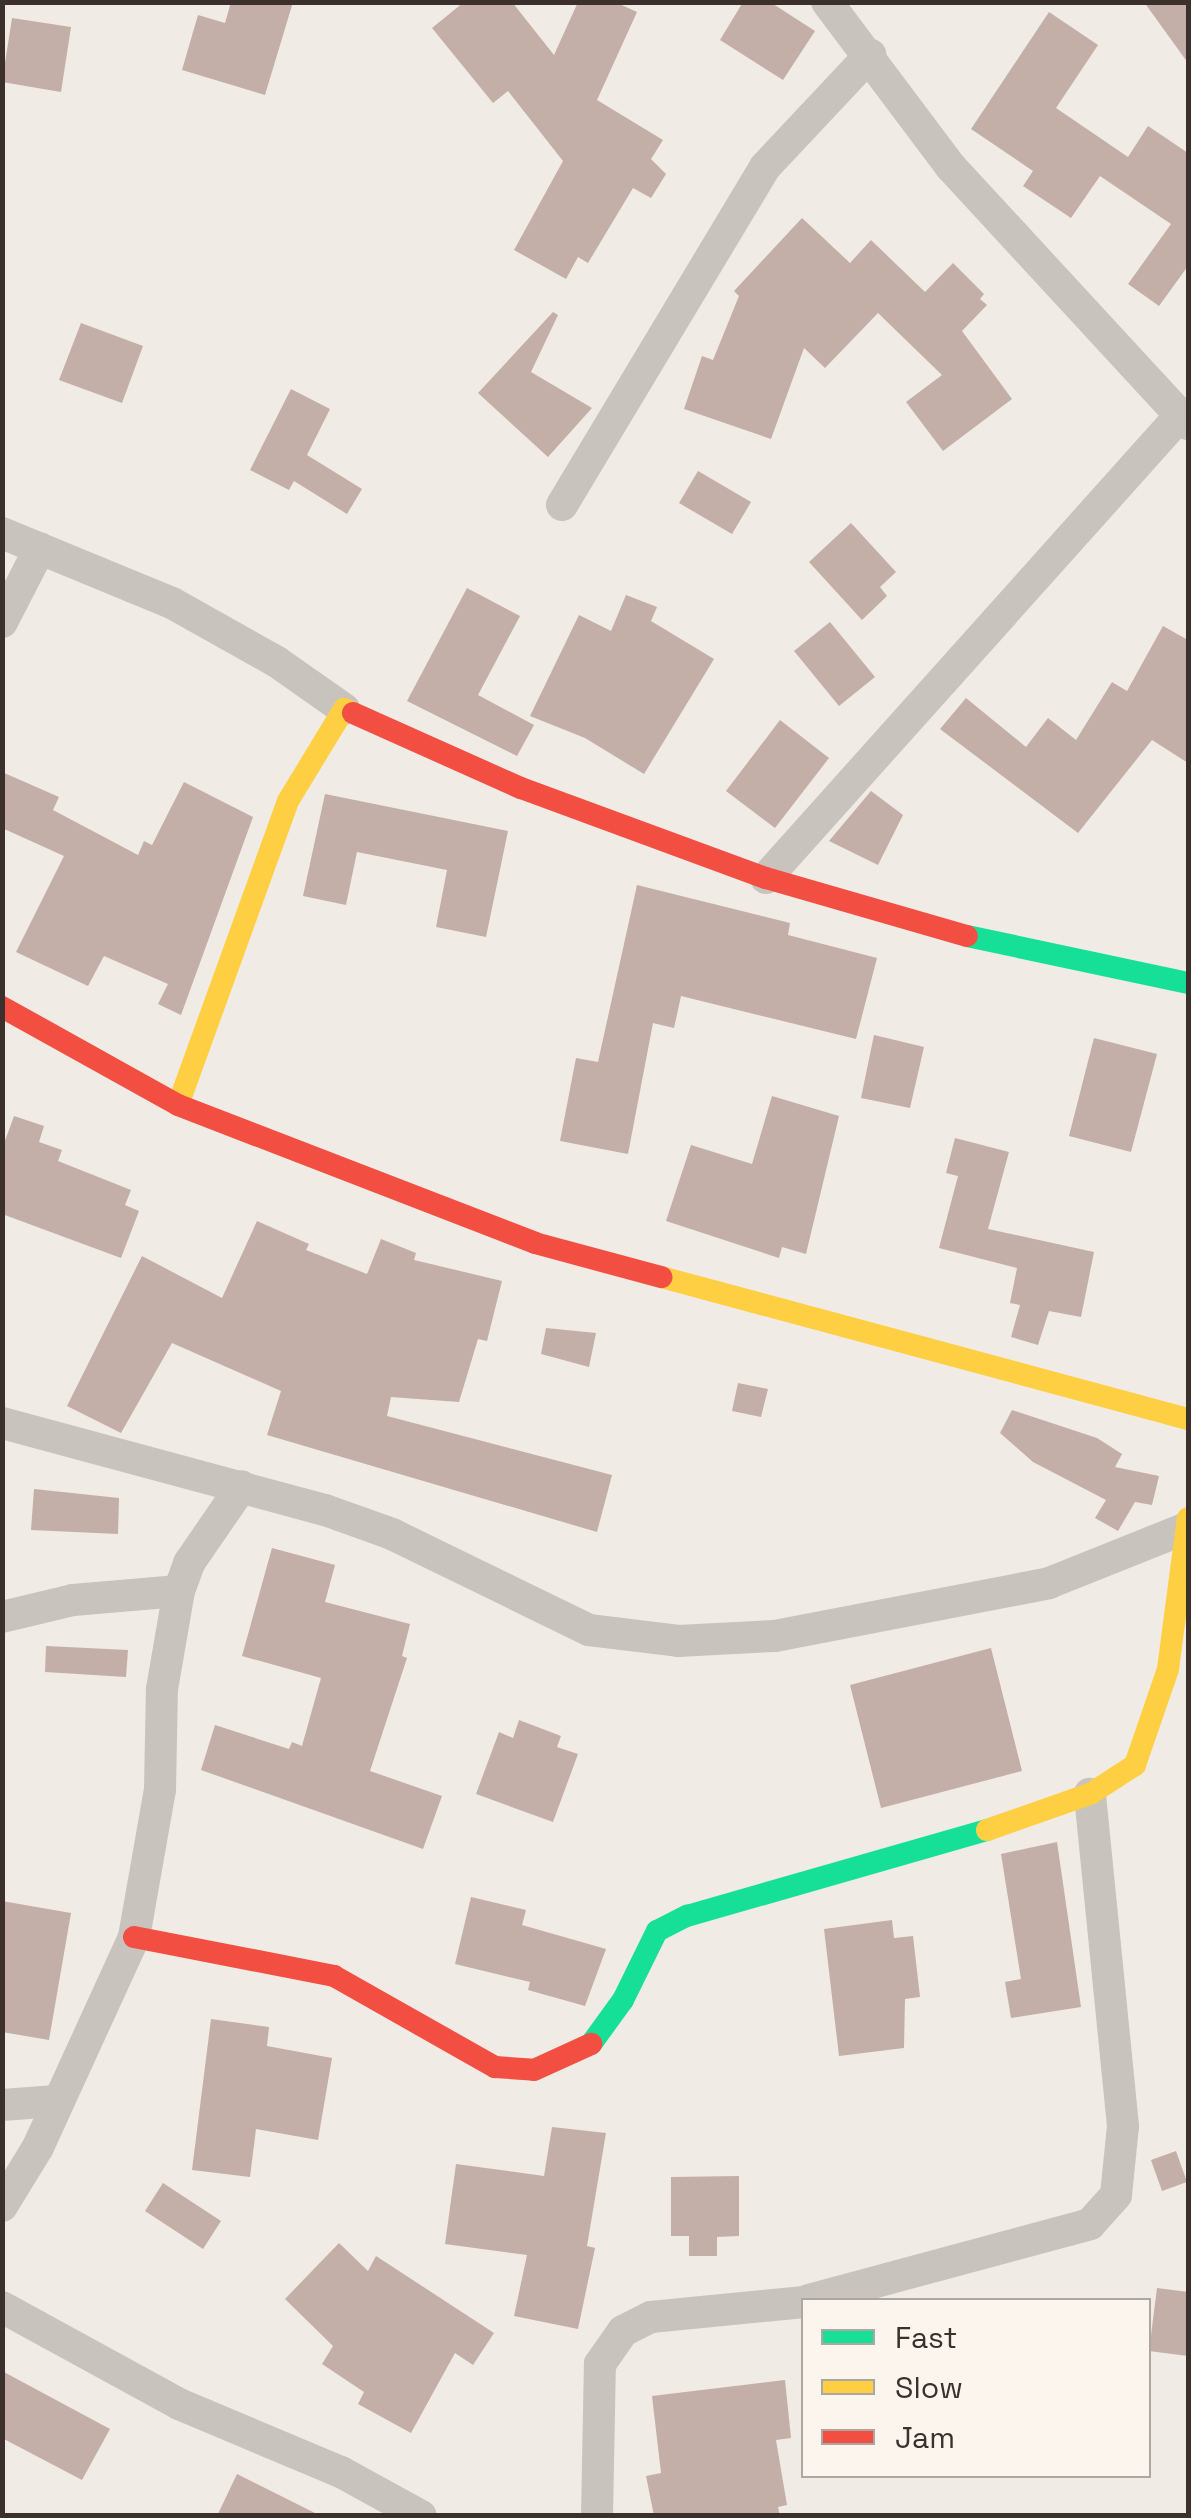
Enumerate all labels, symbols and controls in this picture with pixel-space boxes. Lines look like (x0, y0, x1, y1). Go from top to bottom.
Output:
legend (801, 2298, 1151, 2478)
text: Fast (895, 2318, 957, 2357)
text: Slow (895, 2368, 963, 2407)
text: Jam (895, 2418, 955, 2457)

